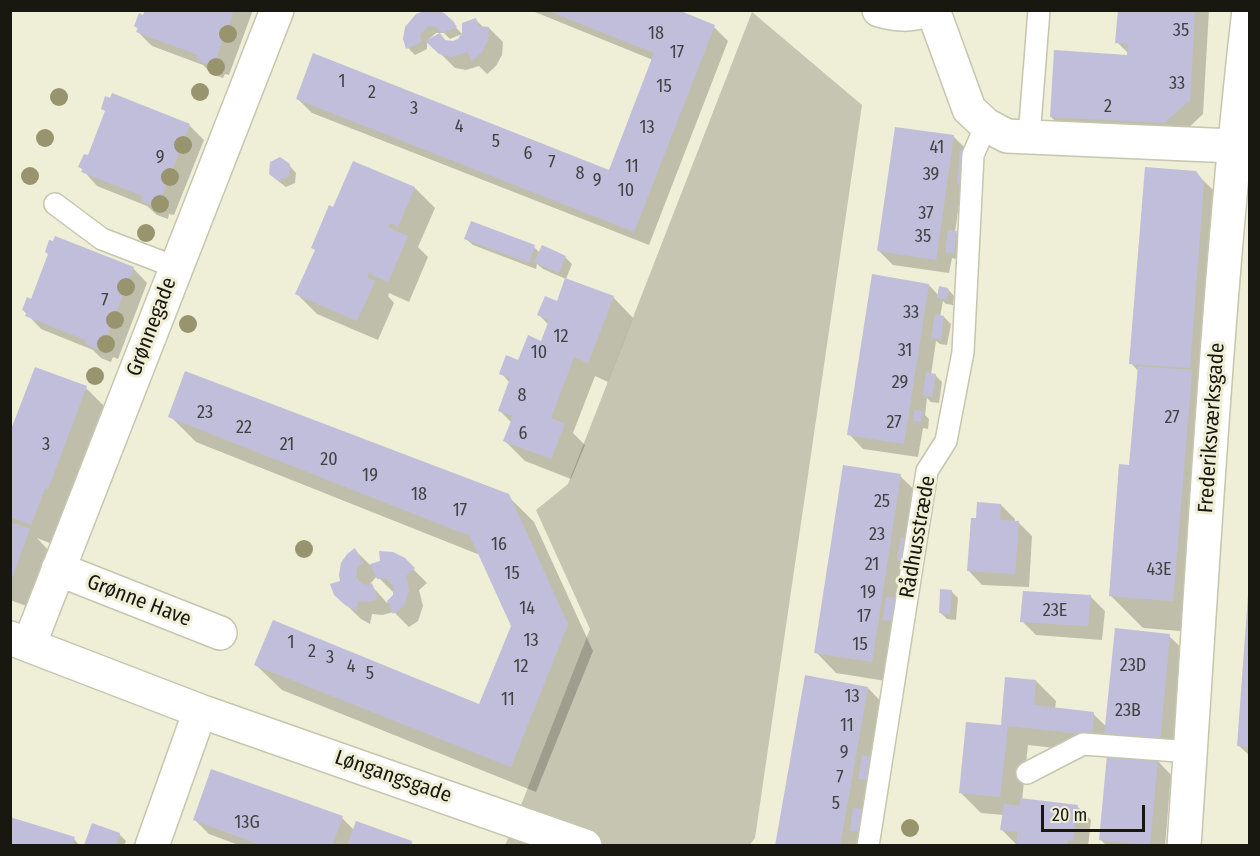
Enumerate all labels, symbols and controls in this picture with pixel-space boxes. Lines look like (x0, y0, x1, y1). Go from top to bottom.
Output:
house number: 35 (1173, 20, 1189, 42)
house number: 18 (648, 23, 664, 45)
house number: 17 (670, 42, 684, 64)
house number: 1 (338, 71, 346, 93)
house number: 33 (1169, 73, 1185, 95)
house number: 15 (656, 76, 672, 98)
house number: 2 (368, 82, 376, 104)
house number: 2 (1104, 96, 1112, 118)
house number: 3 (410, 98, 418, 120)
house number: 4 (455, 116, 463, 138)
house number: 13 (639, 117, 655, 139)
house number: 5 (492, 131, 500, 153)
house number: 41 (930, 137, 944, 159)
house number: 6 (524, 143, 532, 165)
house number: 9 (156, 147, 164, 169)
house number: 7 (548, 152, 556, 174)
house number: 11 (625, 156, 639, 178)
house number: 8 (576, 163, 584, 185)
house number: 39 (923, 164, 939, 186)
house number: 9 (593, 170, 601, 192)
house number: 10 (618, 180, 634, 202)
house number: 37 (918, 203, 934, 225)
house number: 35 (915, 226, 931, 248)
street label: Grønnegade (122, 274, 182, 380)
house number: 7 (101, 290, 109, 312)
house number: 33 (903, 302, 919, 324)
house number: 12 (554, 326, 568, 348)
house number: 31 (898, 340, 912, 362)
house number: 10 (531, 342, 547, 364)
street label: Frederiksværksgade (1193, 342, 1231, 514)
house number: 29 (892, 372, 908, 394)
house number: 8 (518, 385, 526, 407)
house number: 23 (197, 402, 213, 424)
house number: 27 (1164, 407, 1180, 429)
house number: 27 (886, 412, 902, 434)
house number: 22 (236, 417, 252, 439)
house number: 6 (519, 423, 527, 445)
house number: 3 (42, 434, 50, 456)
house number: 21 (280, 434, 294, 456)
house number: 20 (320, 449, 338, 471)
house number: 19 (362, 465, 378, 487)
street label: Rådhusstræde (895, 474, 941, 600)
house number: 18 (411, 484, 427, 506)
house number: 25 (874, 491, 890, 513)
house number: 17 (453, 500, 467, 522)
house number: 23 (869, 524, 885, 546)
house number: 16 (491, 534, 507, 556)
house number: 21 (865, 554, 879, 576)
house number: 43E (1146, 559, 1172, 581)
house number: 15 (504, 563, 520, 585)
street label: Grønne Have (83, 570, 195, 632)
house number: 19 (860, 582, 876, 604)
house number: 14 (519, 598, 535, 620)
house number: 23E (1043, 600, 1067, 622)
house number: 17 (857, 606, 871, 628)
house number: 13 (523, 630, 539, 652)
house number: 1 (287, 632, 295, 654)
house number: 15 (852, 634, 868, 656)
house number: 2 (308, 641, 316, 663)
house number: 3 (326, 647, 334, 669)
house number: 23D (1120, 655, 1146, 677)
house number: 4 (347, 656, 355, 678)
house number: 12 (514, 656, 528, 678)
house number: 5 (366, 663, 374, 685)
house number: 13 (844, 686, 860, 708)
house number: 11 (501, 689, 515, 711)
house number: 23B (1115, 700, 1141, 722)
house number: 11 (840, 715, 854, 737)
house number: 9 (840, 742, 848, 764)
street label: Løngangsgade (331, 745, 455, 809)
house number: 7 (836, 767, 844, 789)
house number: 5 (832, 793, 840, 815)
scale bar (1044, 793, 1148, 831)
text: 20 m (1052, 804, 1087, 826)
house number: 13G (234, 812, 260, 834)

